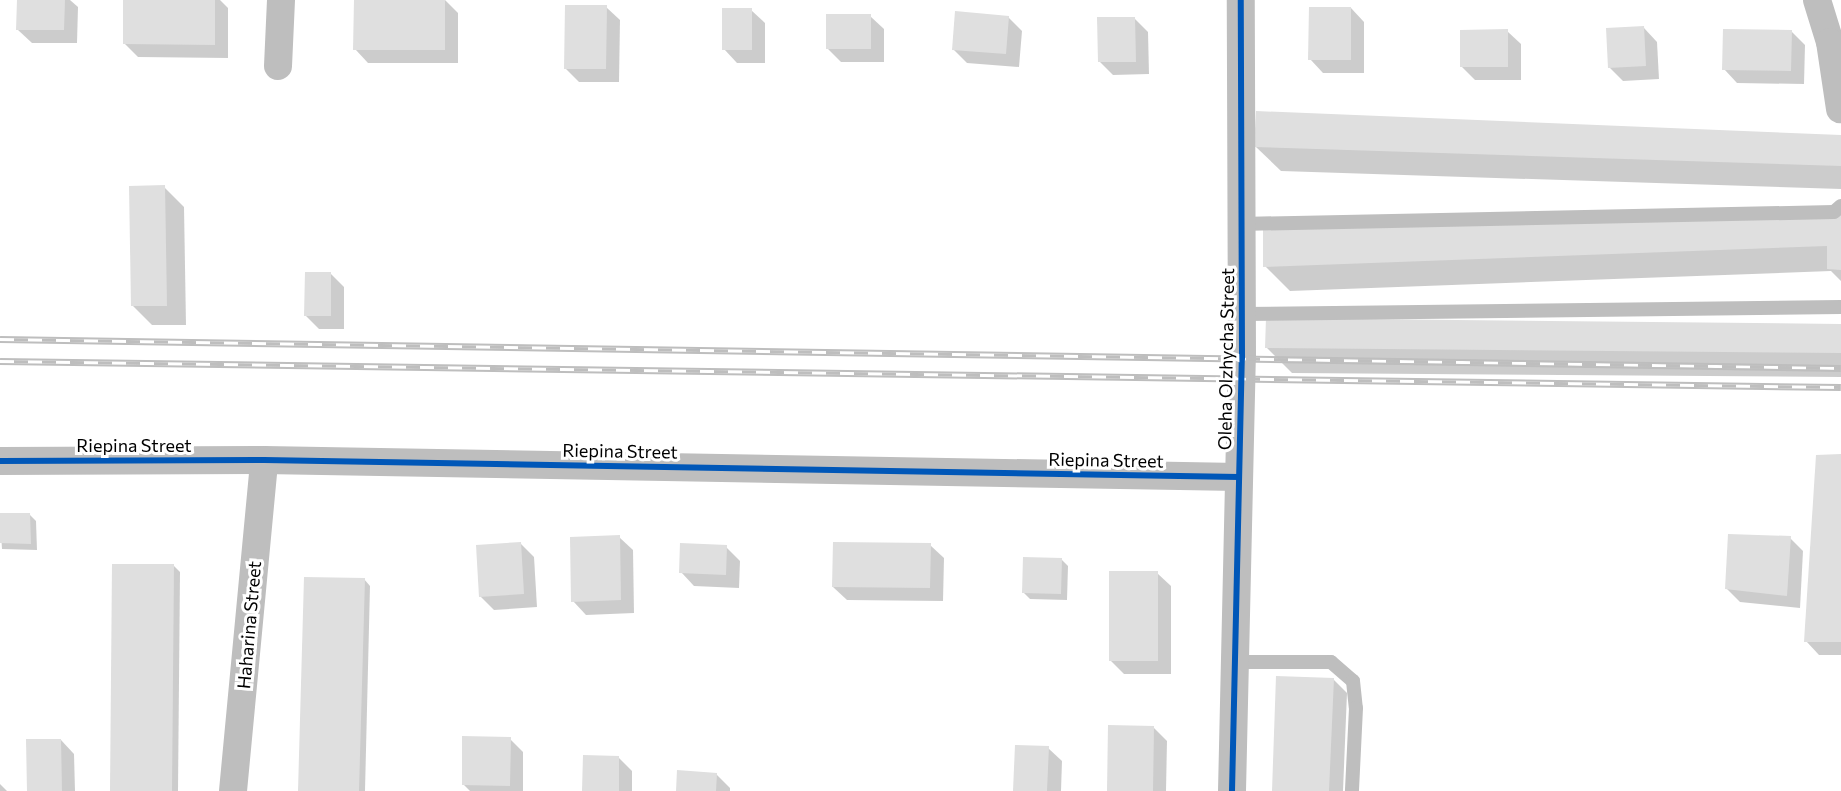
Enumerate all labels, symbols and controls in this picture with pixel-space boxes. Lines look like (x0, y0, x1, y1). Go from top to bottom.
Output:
street label: Oleha Olzhycha Street (1214, 268, 1238, 450)
street label: Riepina Street (76, 434, 192, 456)
street label: Riepina Street (562, 439, 678, 463)
street label: Riepina Street (1048, 448, 1164, 472)
street label: Haharina Street (233, 560, 265, 690)

